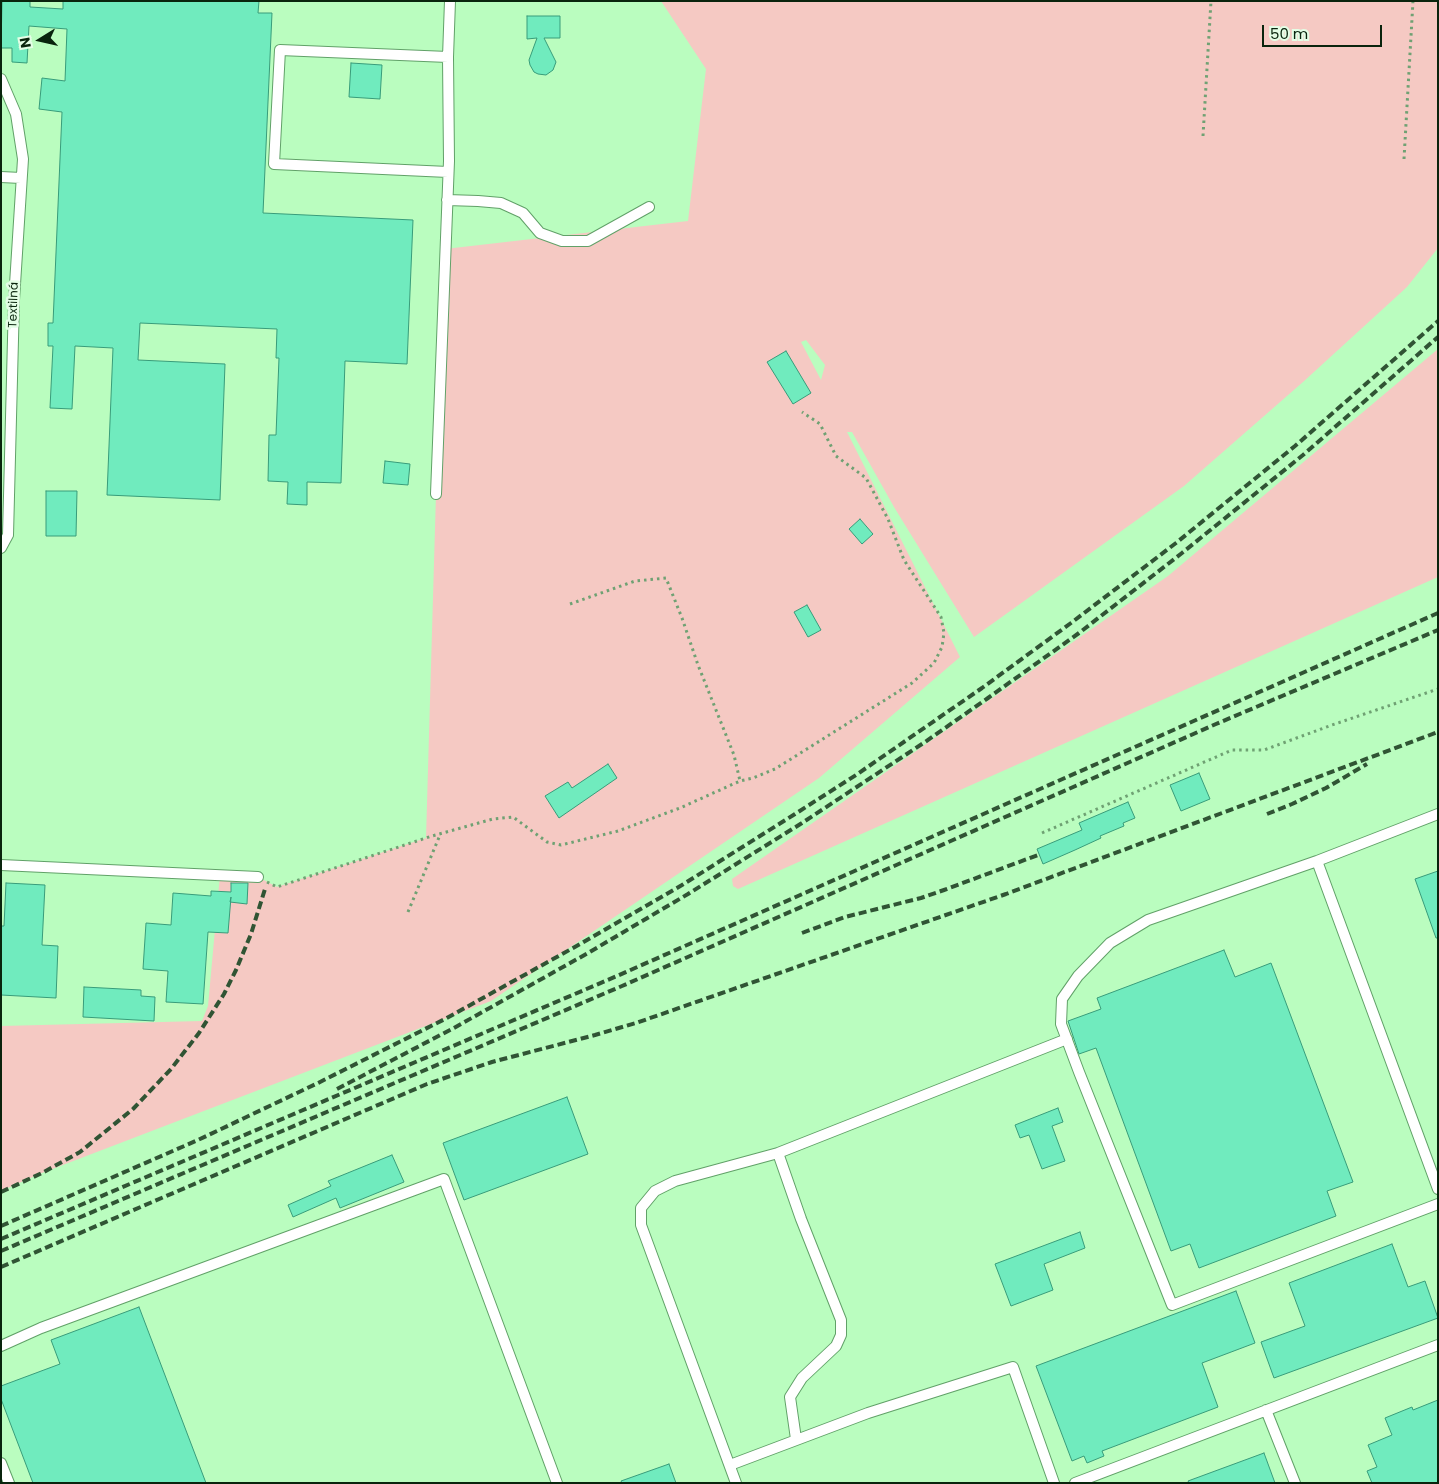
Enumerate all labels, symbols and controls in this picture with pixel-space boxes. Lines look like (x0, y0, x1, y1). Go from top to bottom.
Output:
north arrow (15, 15, 65, 65)
scale bar (1264, 15, 1384, 47)
text: 50 m (1270, 23, 1308, 44)
text: N (14, 36, 36, 50)
street label: Textilná (6, 282, 22, 328)

